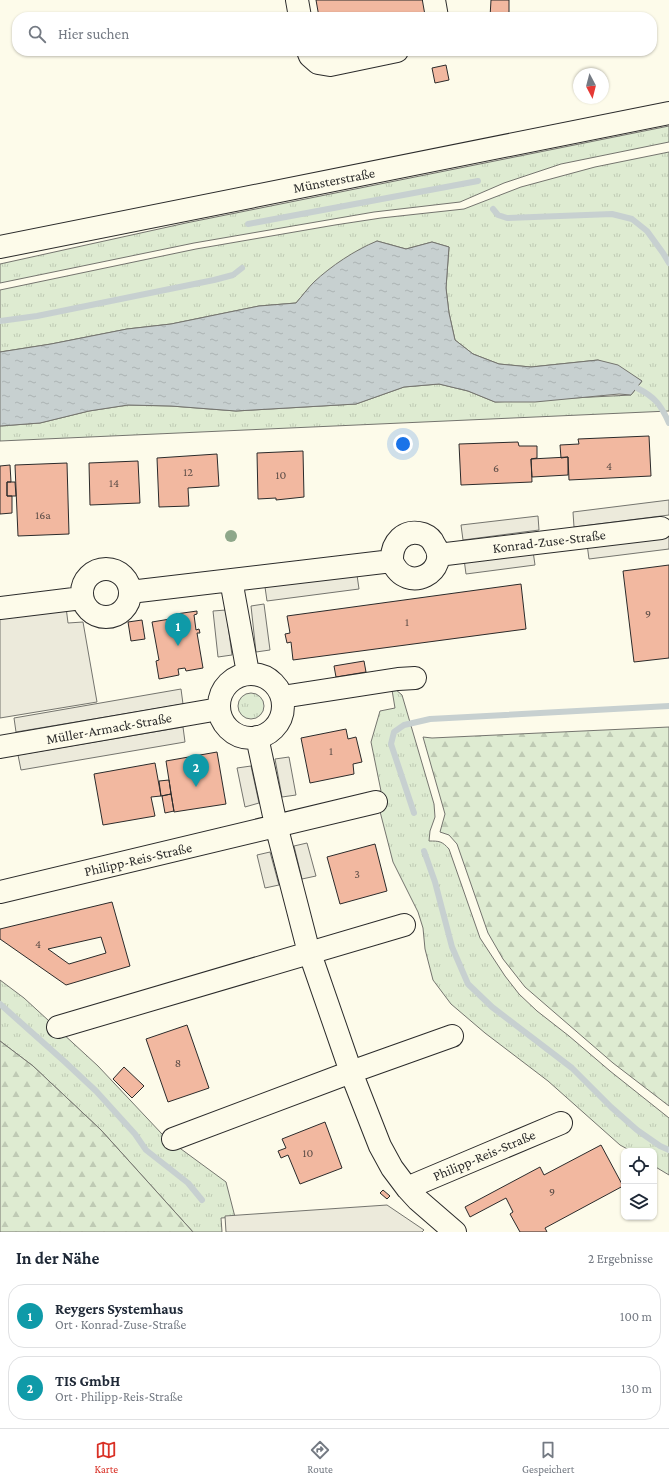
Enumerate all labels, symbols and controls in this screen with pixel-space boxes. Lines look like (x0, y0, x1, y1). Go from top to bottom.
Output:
search box (12, 12, 657, 56)
icon: search (26, 23, 48, 45)
text: Hier suchen (58, 26, 129, 42)
north arrow (573, 68, 609, 104)
street label: Münsterstraße (292, 164, 376, 196)
your location (393, 434, 413, 454)
house number: 4 (606, 459, 612, 473)
house number: 6 (493, 461, 499, 475)
house number: 12 (183, 465, 193, 479)
house number: 10 (276, 468, 287, 482)
house number: 14 (109, 476, 119, 490)
house number: 16a (35, 508, 51, 522)
street label: Konrad-Zuse-Straße (492, 526, 606, 556)
house number: 9 (645, 607, 651, 621)
pin: 1 (165, 613, 191, 646)
house number: 1 (405, 615, 409, 629)
street label: Müller-Armack-Straße (45, 709, 173, 747)
house number: 1 (329, 744, 333, 758)
pin: 2 (183, 754, 209, 787)
street label: Philipp-Reis-Straße (83, 839, 193, 879)
house number: 3 (354, 867, 360, 881)
house number: 4 (35, 937, 41, 951)
house number: 8 (175, 1056, 181, 1070)
street label: Philipp-Reis-Straße (430, 1126, 538, 1184)
house number: 10 (303, 1146, 314, 1160)
map controls (621, 1148, 657, 1220)
button: locate (621, 1148, 657, 1184)
button: layers (621, 1184, 657, 1220)
house number: 9 (549, 1185, 555, 1199)
text: In der Nähe (16, 1249, 99, 1268)
text: 2 Ergebnisse (588, 1251, 653, 1266)
text: Reygers Systemhaus (55, 1301, 183, 1317)
text: 1 (28, 1309, 32, 1324)
text: 100 m (620, 1309, 652, 1324)
text: Ort · Konrad-Zuse-Straße (55, 1317, 186, 1332)
text: TIS GmbH (55, 1373, 120, 1389)
text: 2 (27, 1381, 33, 1396)
text: 130 m (621, 1381, 652, 1396)
text: Ort · Philipp-Reis-Straße (55, 1389, 183, 1404)
tab: Karte (95, 1439, 118, 1475)
tab: Route (307, 1439, 333, 1475)
tab: Gespeichert (522, 1439, 574, 1475)

